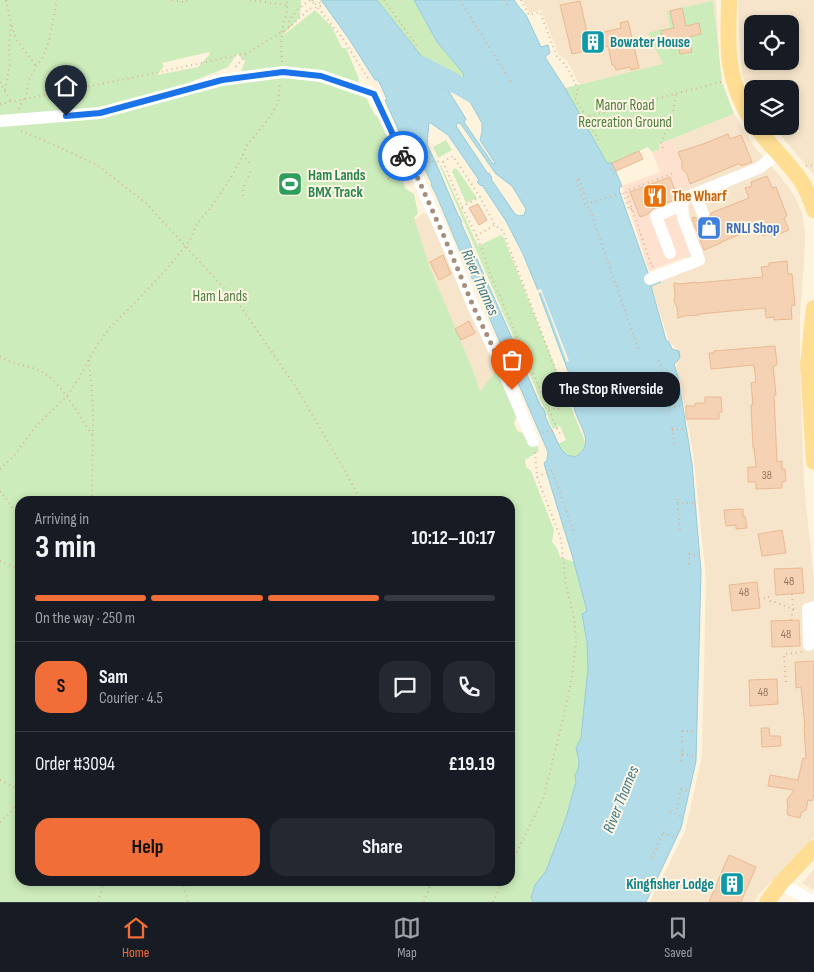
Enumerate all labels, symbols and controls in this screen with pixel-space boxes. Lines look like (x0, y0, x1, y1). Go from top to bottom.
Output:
map controls (744, 15, 799, 135)
button: locate (744, 15, 799, 70)
building icon: Bowater House (580, 29, 606, 55)
place label: Bowater House (610, 33, 690, 52)
pin (45, 65, 87, 116)
icon: home (52, 72, 80, 100)
button: layers (744, 80, 799, 135)
park label: Manor Road Recreation Ground (578, 96, 672, 132)
courier (378, 131, 428, 181)
icon: bike (389, 142, 417, 170)
place label: Ham Lands BMX Track (308, 166, 366, 202)
sports icon: Ham Lands BMX Track (277, 171, 303, 197)
restaurant icon: The Wharf (642, 183, 668, 209)
place label: The Wharf (672, 187, 727, 206)
shop icon: RNLI Shop (696, 215, 722, 241)
place label: RNLI Shop (726, 219, 779, 238)
water label: River Thames (457, 246, 503, 319)
park label: Ham Lands (193, 287, 247, 306)
pin (491, 339, 533, 390)
icon: bag (498, 346, 526, 374)
callout: The Stop Riverside (542, 372, 680, 408)
text: The Stop Riverside (559, 380, 663, 399)
house number: 38 (762, 468, 772, 483)
text: Arriving in (35, 510, 89, 529)
text: 10:12–10:17 (411, 527, 495, 550)
text: 3 min (35, 528, 96, 567)
house number: 48 (784, 574, 794, 589)
house number: 48 (739, 585, 749, 600)
text: On the way · 250 m (35, 609, 135, 628)
house number: 48 (781, 627, 791, 642)
button: chat (379, 661, 431, 713)
button: phone (443, 661, 495, 713)
text: Sam (99, 666, 128, 689)
text: S (57, 675, 65, 698)
house number: 48 (758, 685, 768, 700)
text: Courier · 4.5 (99, 689, 163, 708)
text: Order #3094 (35, 753, 115, 776)
text: £19.19 (448, 753, 495, 776)
water label: River Thames (599, 763, 644, 836)
button: Help (35, 818, 260, 876)
button: Share (270, 818, 495, 876)
building icon: Kingfisher Lodge (719, 871, 745, 897)
place label: Kingfisher Lodge (626, 875, 714, 894)
tab: Home (122, 914, 150, 961)
tab: Map (393, 914, 421, 961)
tab: Saved (664, 914, 692, 961)

